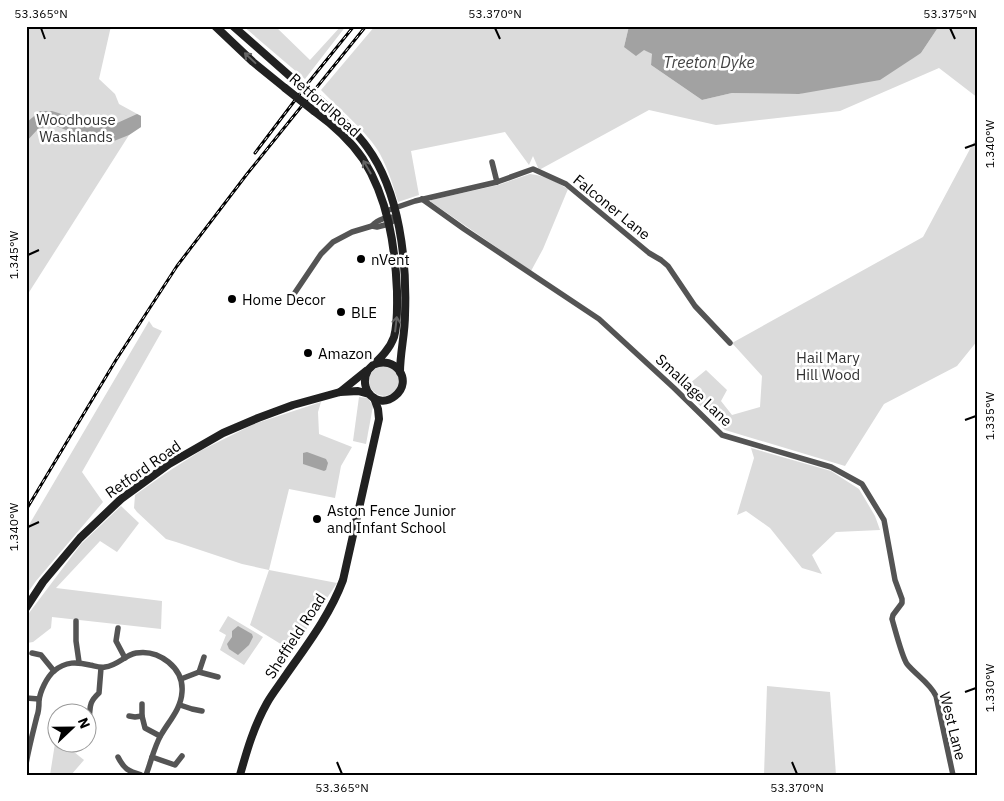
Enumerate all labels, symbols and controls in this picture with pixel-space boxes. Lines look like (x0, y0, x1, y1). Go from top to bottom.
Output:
text: 53.365°N (14, 6, 68, 21)
text: 53.370°N (468, 6, 522, 21)
text: 53.375°N (923, 6, 977, 21)
water label: Treeton Dyke (663, 52, 755, 72)
one-way arrow (243, 53, 256, 64)
street label: Retford Road (286, 69, 364, 141)
park label: Woodhouse Washlands (36, 110, 116, 146)
text: 1.340°W (982, 120, 997, 168)
one-way arrow (362, 159, 372, 174)
street label: Falconer Lane (570, 170, 654, 244)
text: 1.345°W (6, 231, 21, 279)
place label: nVent (371, 250, 410, 269)
marker: nVent (355, 253, 367, 265)
place label: Home Decor (242, 290, 326, 309)
marker: Home Decor (226, 293, 238, 305)
place label: BLE (351, 303, 377, 322)
marker: BLE (335, 306, 347, 318)
one-way arrow (391, 316, 401, 332)
place label: Amazon (318, 344, 372, 363)
marker: Amazon (302, 347, 314, 359)
park label: Hail Mary Hill Wood (796, 348, 860, 384)
street label: Smallage Lane (652, 350, 736, 430)
text: 1.335°W (982, 392, 997, 440)
street label: Retford Road (101, 436, 185, 502)
place label: Aston Fence Junior and Infant School (327, 501, 456, 537)
text: 1.340°W (6, 503, 21, 551)
marker: Aston Fence Junior and Infant School (311, 513, 323, 525)
street label: Sheffield Road (260, 590, 330, 682)
text: 1.330°W (982, 664, 997, 712)
street label: West Lane (935, 690, 971, 762)
north arrow (48, 704, 98, 754)
text: N (74, 715, 94, 731)
text: 53.365°N (315, 780, 369, 795)
text: 53.370°N (770, 780, 824, 795)

